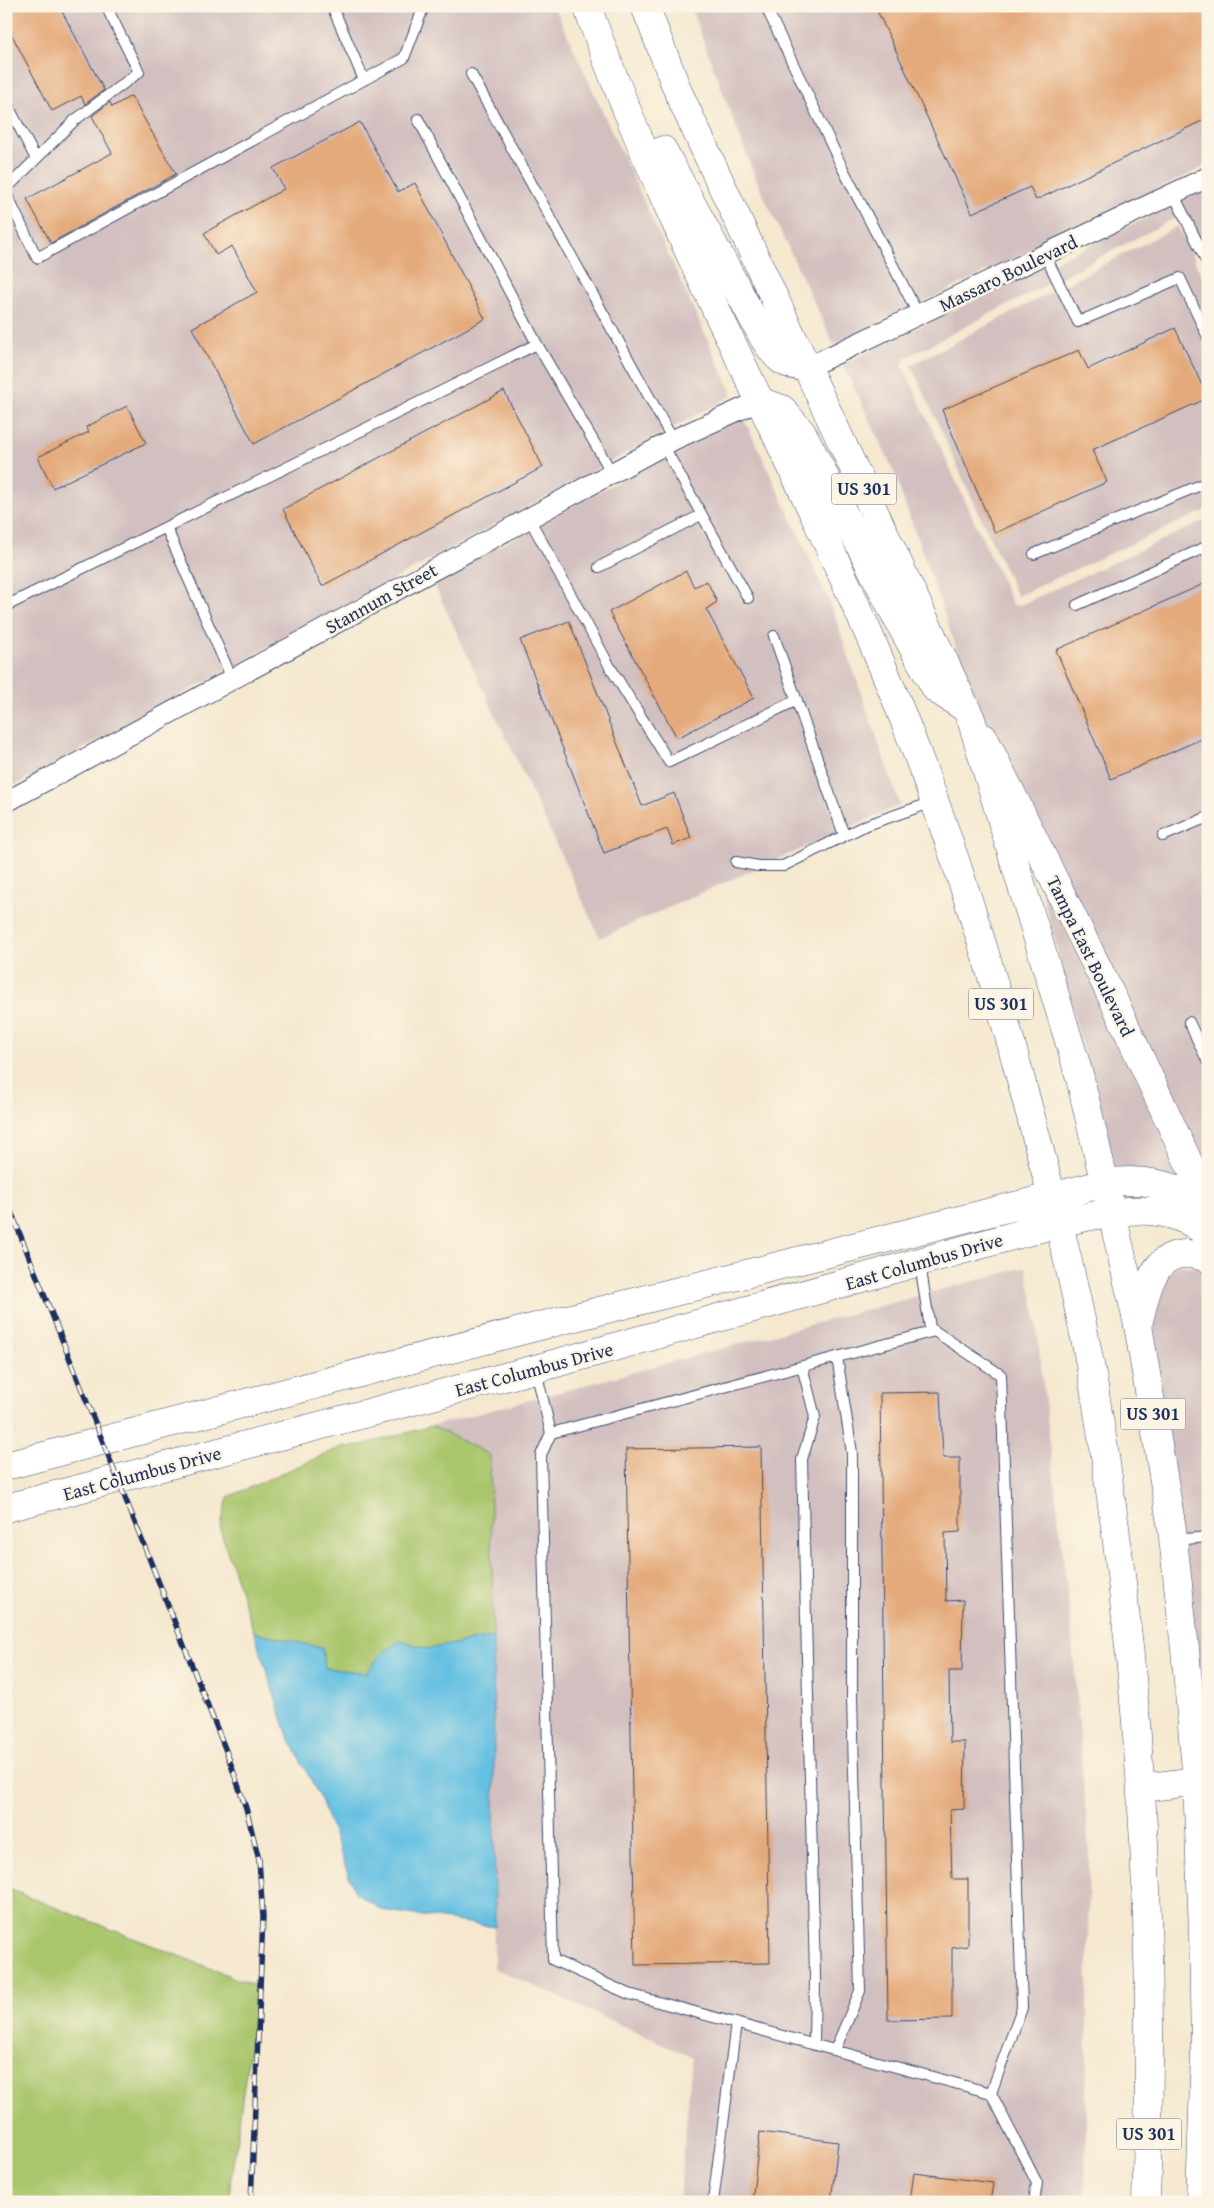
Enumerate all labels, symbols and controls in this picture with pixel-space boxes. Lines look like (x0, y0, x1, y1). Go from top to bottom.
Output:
street label: Massaro Boulevard (934, 227, 1083, 319)
road number: US 301 (832, 474, 896, 504)
street label: Stannum Street (320, 555, 442, 640)
street label: Tampa East Boulevard (1040, 871, 1142, 1042)
road number: US 301 (968, 989, 1034, 1020)
street label: East Columbus Drive (842, 1225, 1006, 1297)
street label: East Columbus Drive (452, 1334, 616, 1404)
road number: US 301 (1120, 1398, 1186, 1430)
street label: East Columbus Drive (60, 1438, 224, 1508)
road number: US 301 (1116, 2118, 1182, 2150)

